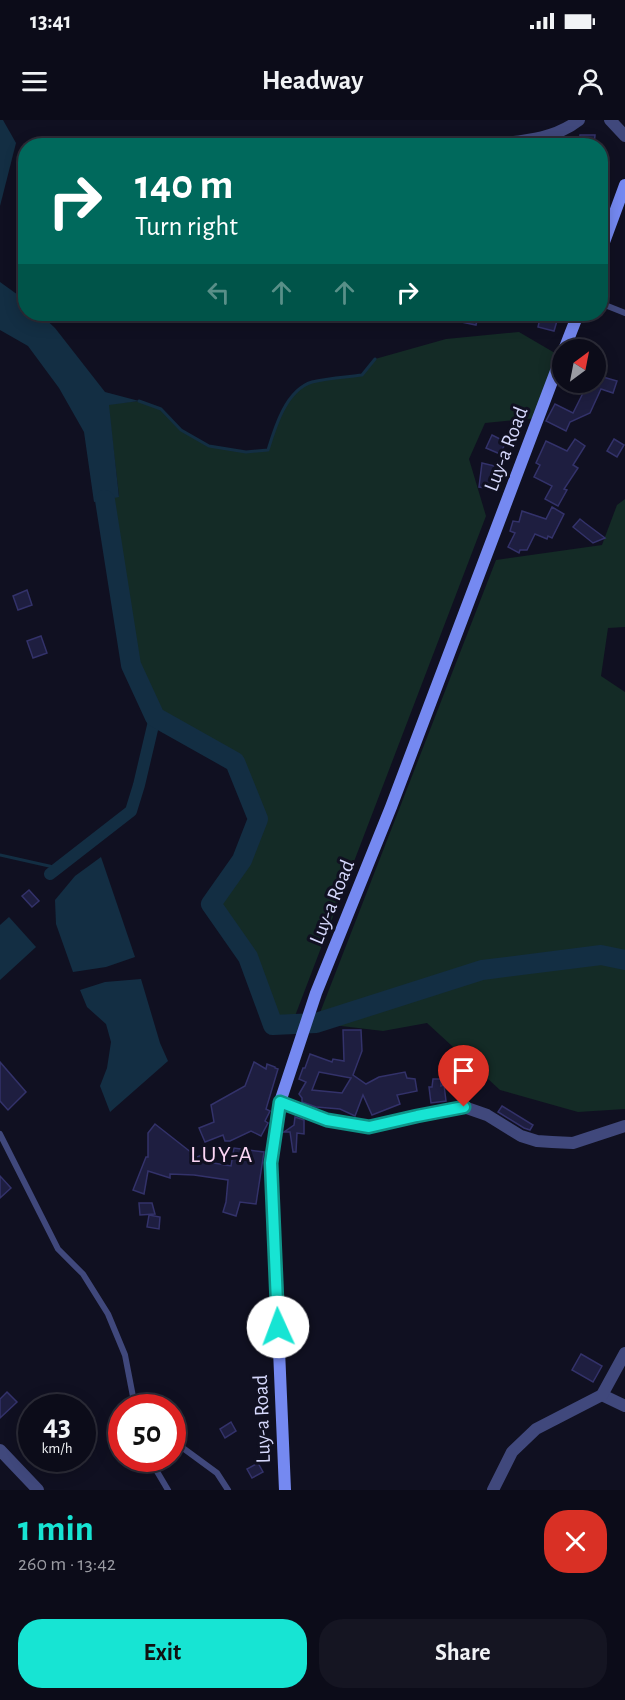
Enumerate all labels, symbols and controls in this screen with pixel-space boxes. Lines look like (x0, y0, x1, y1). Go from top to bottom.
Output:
text: 13:41 (30, 10, 71, 32)
icon: menu (18, 65, 51, 98)
icon: person (574, 65, 607, 98)
text: Headway (262, 67, 363, 94)
icon: right (36, 162, 114, 240)
text: 140 m (135, 164, 233, 206)
text: Turn right (135, 213, 238, 240)
icon: left (202, 276, 235, 309)
icon: ahead (265, 276, 298, 309)
icon: ahead (328, 276, 361, 309)
icon: right (391, 276, 424, 309)
north arrow (552, 339, 606, 393)
map controls (552, 339, 606, 393)
street label: Luy-a Road (480, 404, 532, 494)
street label: Luy-a Road (306, 857, 358, 947)
pin (438, 1045, 489, 1107)
icon: arrive (447, 1054, 480, 1087)
district label: LUY-A (190, 1143, 254, 1167)
position arrow (246, 1295, 310, 1359)
street label: Luy-a Road (250, 1374, 274, 1464)
speed limit sign: 50 (108, 1394, 186, 1472)
text: 43 (43, 1411, 71, 1441)
text: km/h (42, 1441, 72, 1456)
button: close (544, 1510, 607, 1573)
text: 1 min (18, 1511, 94, 1547)
text: 260 m · 13:42 (18, 1554, 116, 1574)
button: Exit (18, 1619, 307, 1688)
button: Share (319, 1619, 607, 1688)

